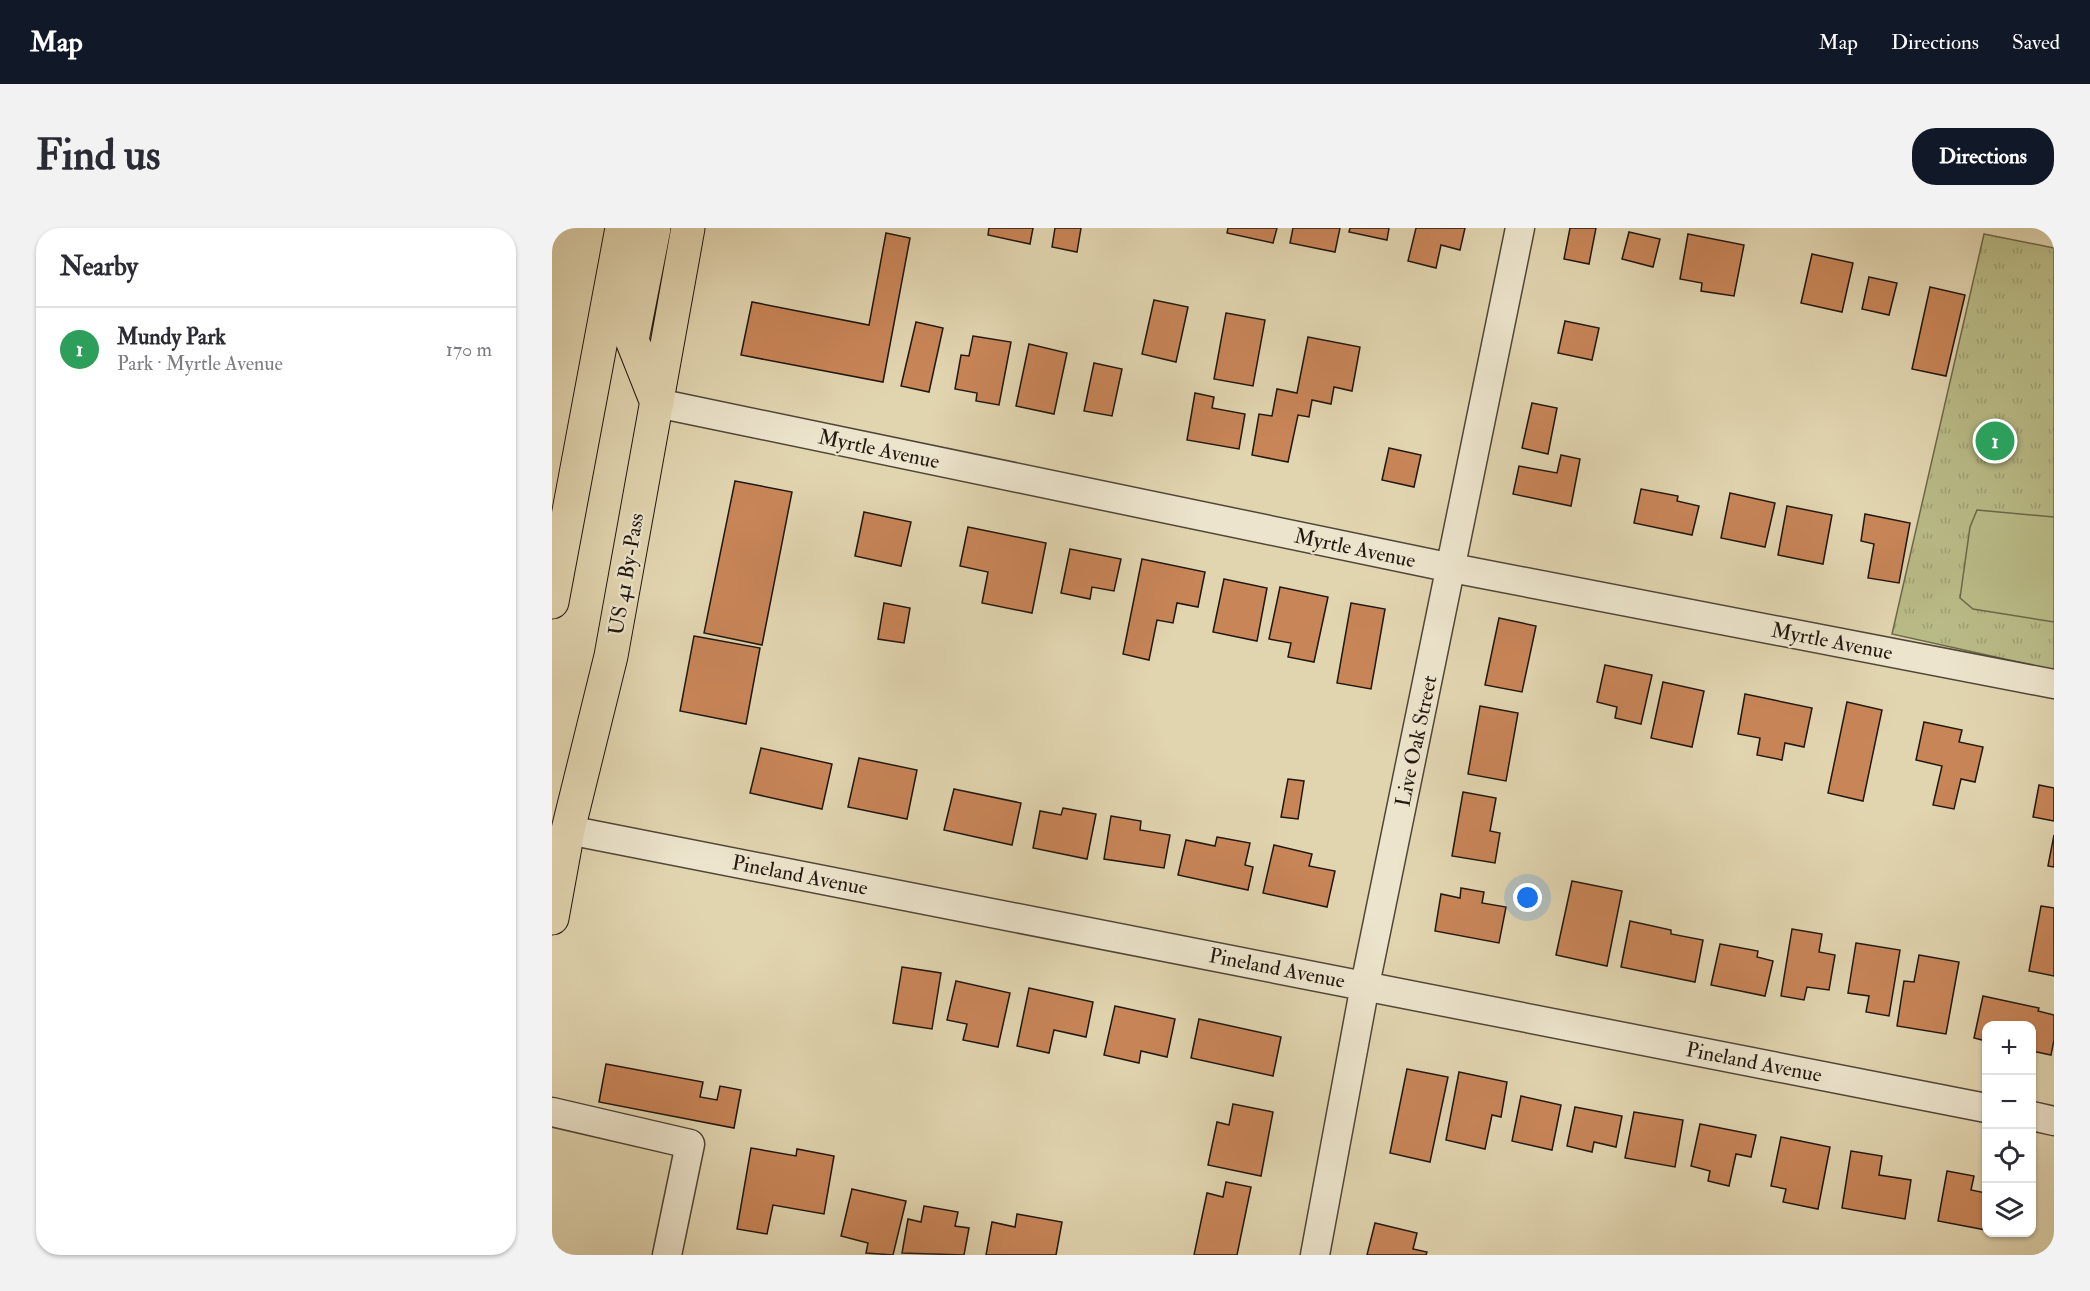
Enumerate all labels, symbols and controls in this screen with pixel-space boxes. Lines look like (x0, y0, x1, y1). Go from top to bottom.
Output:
text: Map (30, 25, 83, 60)
text: Map (1818, 29, 1858, 56)
text: Directions (1891, 29, 1979, 56)
text: Saved (2012, 29, 2060, 56)
button: Directions (1912, 128, 2054, 185)
text: Find us (36, 130, 160, 182)
text: Nearby (60, 251, 138, 283)
text: Mundy Park (117, 323, 226, 351)
text: 1 (76, 337, 83, 362)
text: 170 m (446, 337, 492, 362)
text: Park · Myrtle Avenue (117, 351, 283, 376)
pin: 1 (1976, 418, 2014, 464)
street label: Myrtle Avenue (816, 423, 942, 476)
street label: US 41 By-Pass (602, 511, 651, 637)
street label: Myrtle Avenue (1292, 522, 1418, 575)
street label: Myrtle Avenue (1769, 616, 1895, 667)
street label: Live Oak Street (1389, 673, 1444, 809)
street label: Pineland Avenue (730, 849, 870, 902)
your location (1513, 883, 1542, 912)
street label: Pineland Avenue (1207, 942, 1347, 995)
map controls (1982, 1021, 2036, 1237)
button: + (1982, 1021, 2036, 1075)
street label: Pineland Avenue (1684, 1036, 1824, 1089)
button: − (1982, 1075, 2036, 1129)
button: locate (1982, 1129, 2036, 1183)
button: layers (1982, 1183, 2036, 1237)

